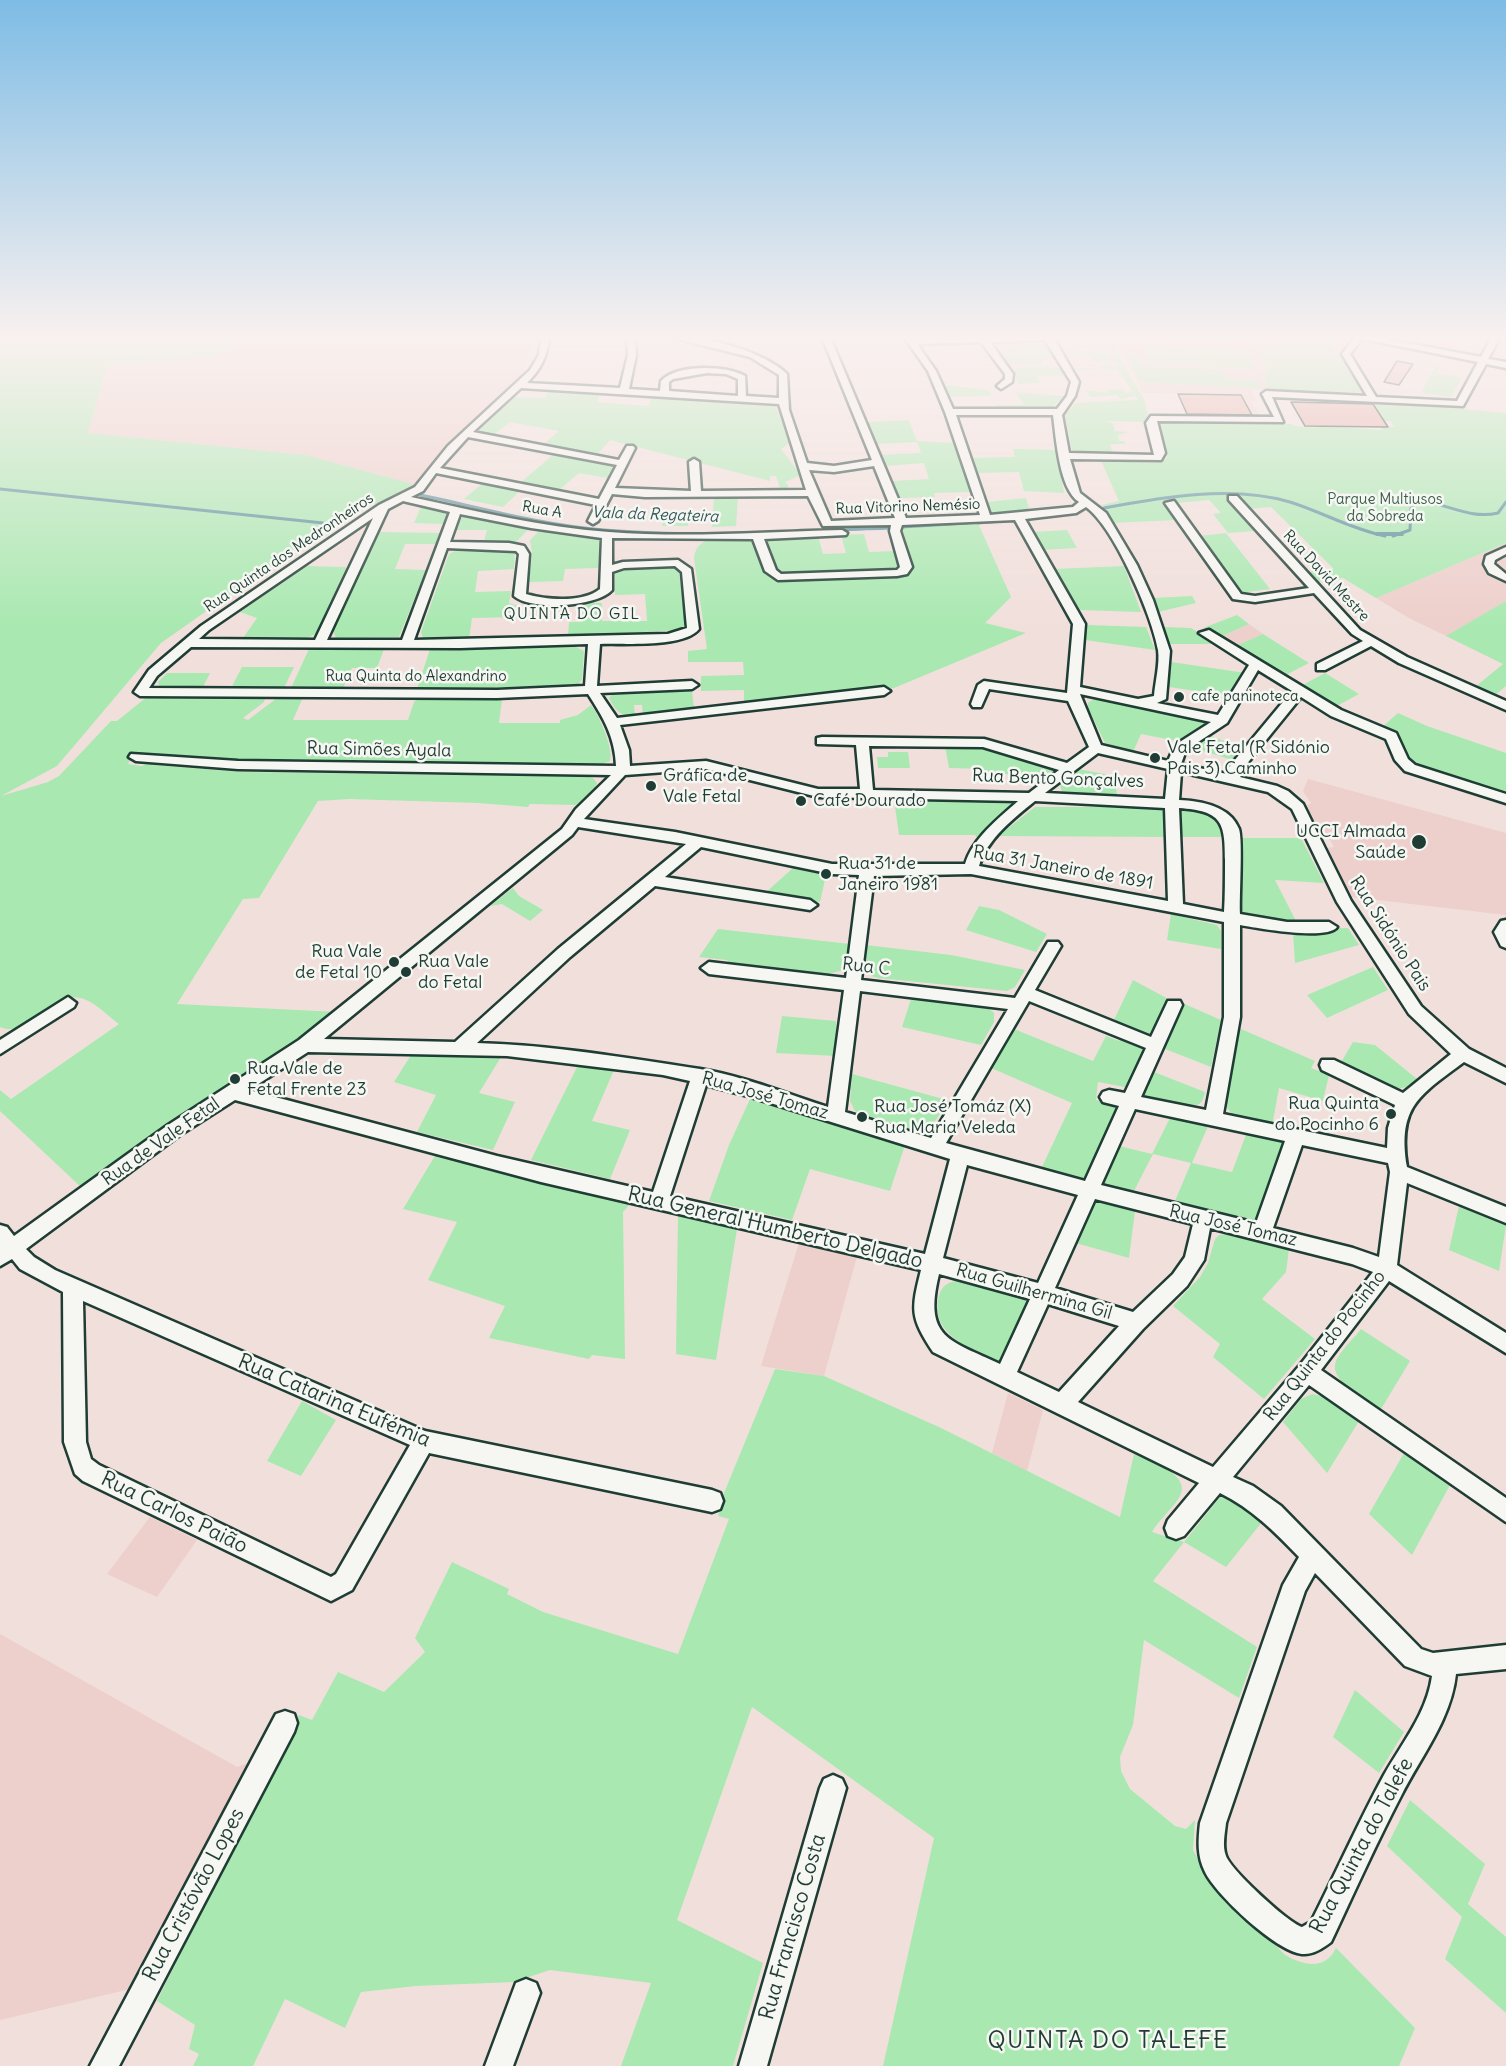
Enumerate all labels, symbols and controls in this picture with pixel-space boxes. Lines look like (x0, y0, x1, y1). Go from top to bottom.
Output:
street label: Rua Quinta dos Medronheiros (201, 489, 377, 617)
park label: Parque Multiusos da Sobreda (1327, 491, 1443, 526)
street label: Rua Vitorino Nemésio (835, 495, 981, 519)
street label: Rua A (521, 498, 563, 522)
water label: Vala da Regateira (591, 503, 719, 527)
street label: Rua David Mestre (1279, 527, 1373, 625)
district label: QUINTA DO GIL (503, 604, 641, 624)
street label: Rua Quinta do Alexandrino (325, 668, 507, 686)
place label: cafe paninoteca (1191, 688, 1298, 706)
marker: cafe paninoteca (1172, 690, 1186, 704)
place label: Vale Fetal (R Sidónio Pais 3) Caminho (1167, 737, 1330, 780)
street label: Rua Simões Ayala (306, 738, 452, 762)
marker: Vale Fetal (R Sidónio Pais 3) Caminho (1148, 751, 1162, 765)
place label: Gráfica de Vale Fetal (663, 765, 747, 808)
street label: Rua Bento Gonçalves (972, 765, 1144, 793)
marker: Gráfica de Vale Fetal (644, 779, 658, 793)
place label: Café Dourado (813, 790, 926, 812)
marker: Café Dourado (794, 794, 808, 808)
place label: UCCI Almada Saúde (1296, 821, 1406, 864)
marker: UCCI Almada Saúde (1410, 833, 1428, 851)
street label: Rua 31 Janeiro de 1891 (971, 842, 1155, 894)
place label: Rua 31 de Janeiro 1981 (838, 853, 938, 896)
marker: Rua 31 de Janeiro 1981 (819, 867, 833, 881)
street label: Rua Sidónio Pais (1345, 872, 1435, 996)
place label: Rua Vale de Fetal 10 (295, 941, 382, 984)
place label: Rua Vale do Fetal (418, 951, 489, 994)
street label: Rua C (841, 953, 891, 981)
marker: Rua Vale de Fetal 10 (387, 955, 401, 969)
marker: Rua Vale do Fetal (399, 965, 413, 979)
place label: Rua Vale de Fetal Frente 23 (247, 1058, 367, 1100)
street label: Rua José Tomaz (699, 1068, 831, 1124)
marker: Rua Vale de Fetal Frente 23 (228, 1072, 242, 1086)
street label: Rua de Vale Fetal (98, 1093, 224, 1191)
place label: Rua Quinta do Pocinho 6 (1275, 1093, 1379, 1136)
place label: Rua José Tomáz (X) Rua Maria Veleda (874, 1096, 1031, 1138)
marker: Rua Quinta do Pocinho 6 (1384, 1107, 1398, 1121)
marker: Rua José Tomáz (X) Rua Maria Veleda (855, 1110, 869, 1124)
street label: Rua General Humberto Delgado (625, 1182, 925, 1274)
street label: Rua José Tomaz (1167, 1201, 1299, 1251)
street label: Rua Guilhermina Gil (954, 1259, 1114, 1325)
street label: Rua Quinta do Pocinho (1260, 1266, 1390, 1426)
street label: Rua Catarina Eufémia (234, 1349, 434, 1453)
street label: Rua Carlos Paião (96, 1467, 252, 1559)
street label: Rua Quinta do Talefe (1305, 1754, 1419, 1938)
street label: Rua Cristóvão Lopes (138, 1804, 250, 1986)
street label: Rua Francisco Costa (754, 1831, 832, 2023)
district label: QUINTA DO TALEFE (987, 2027, 1229, 2055)

